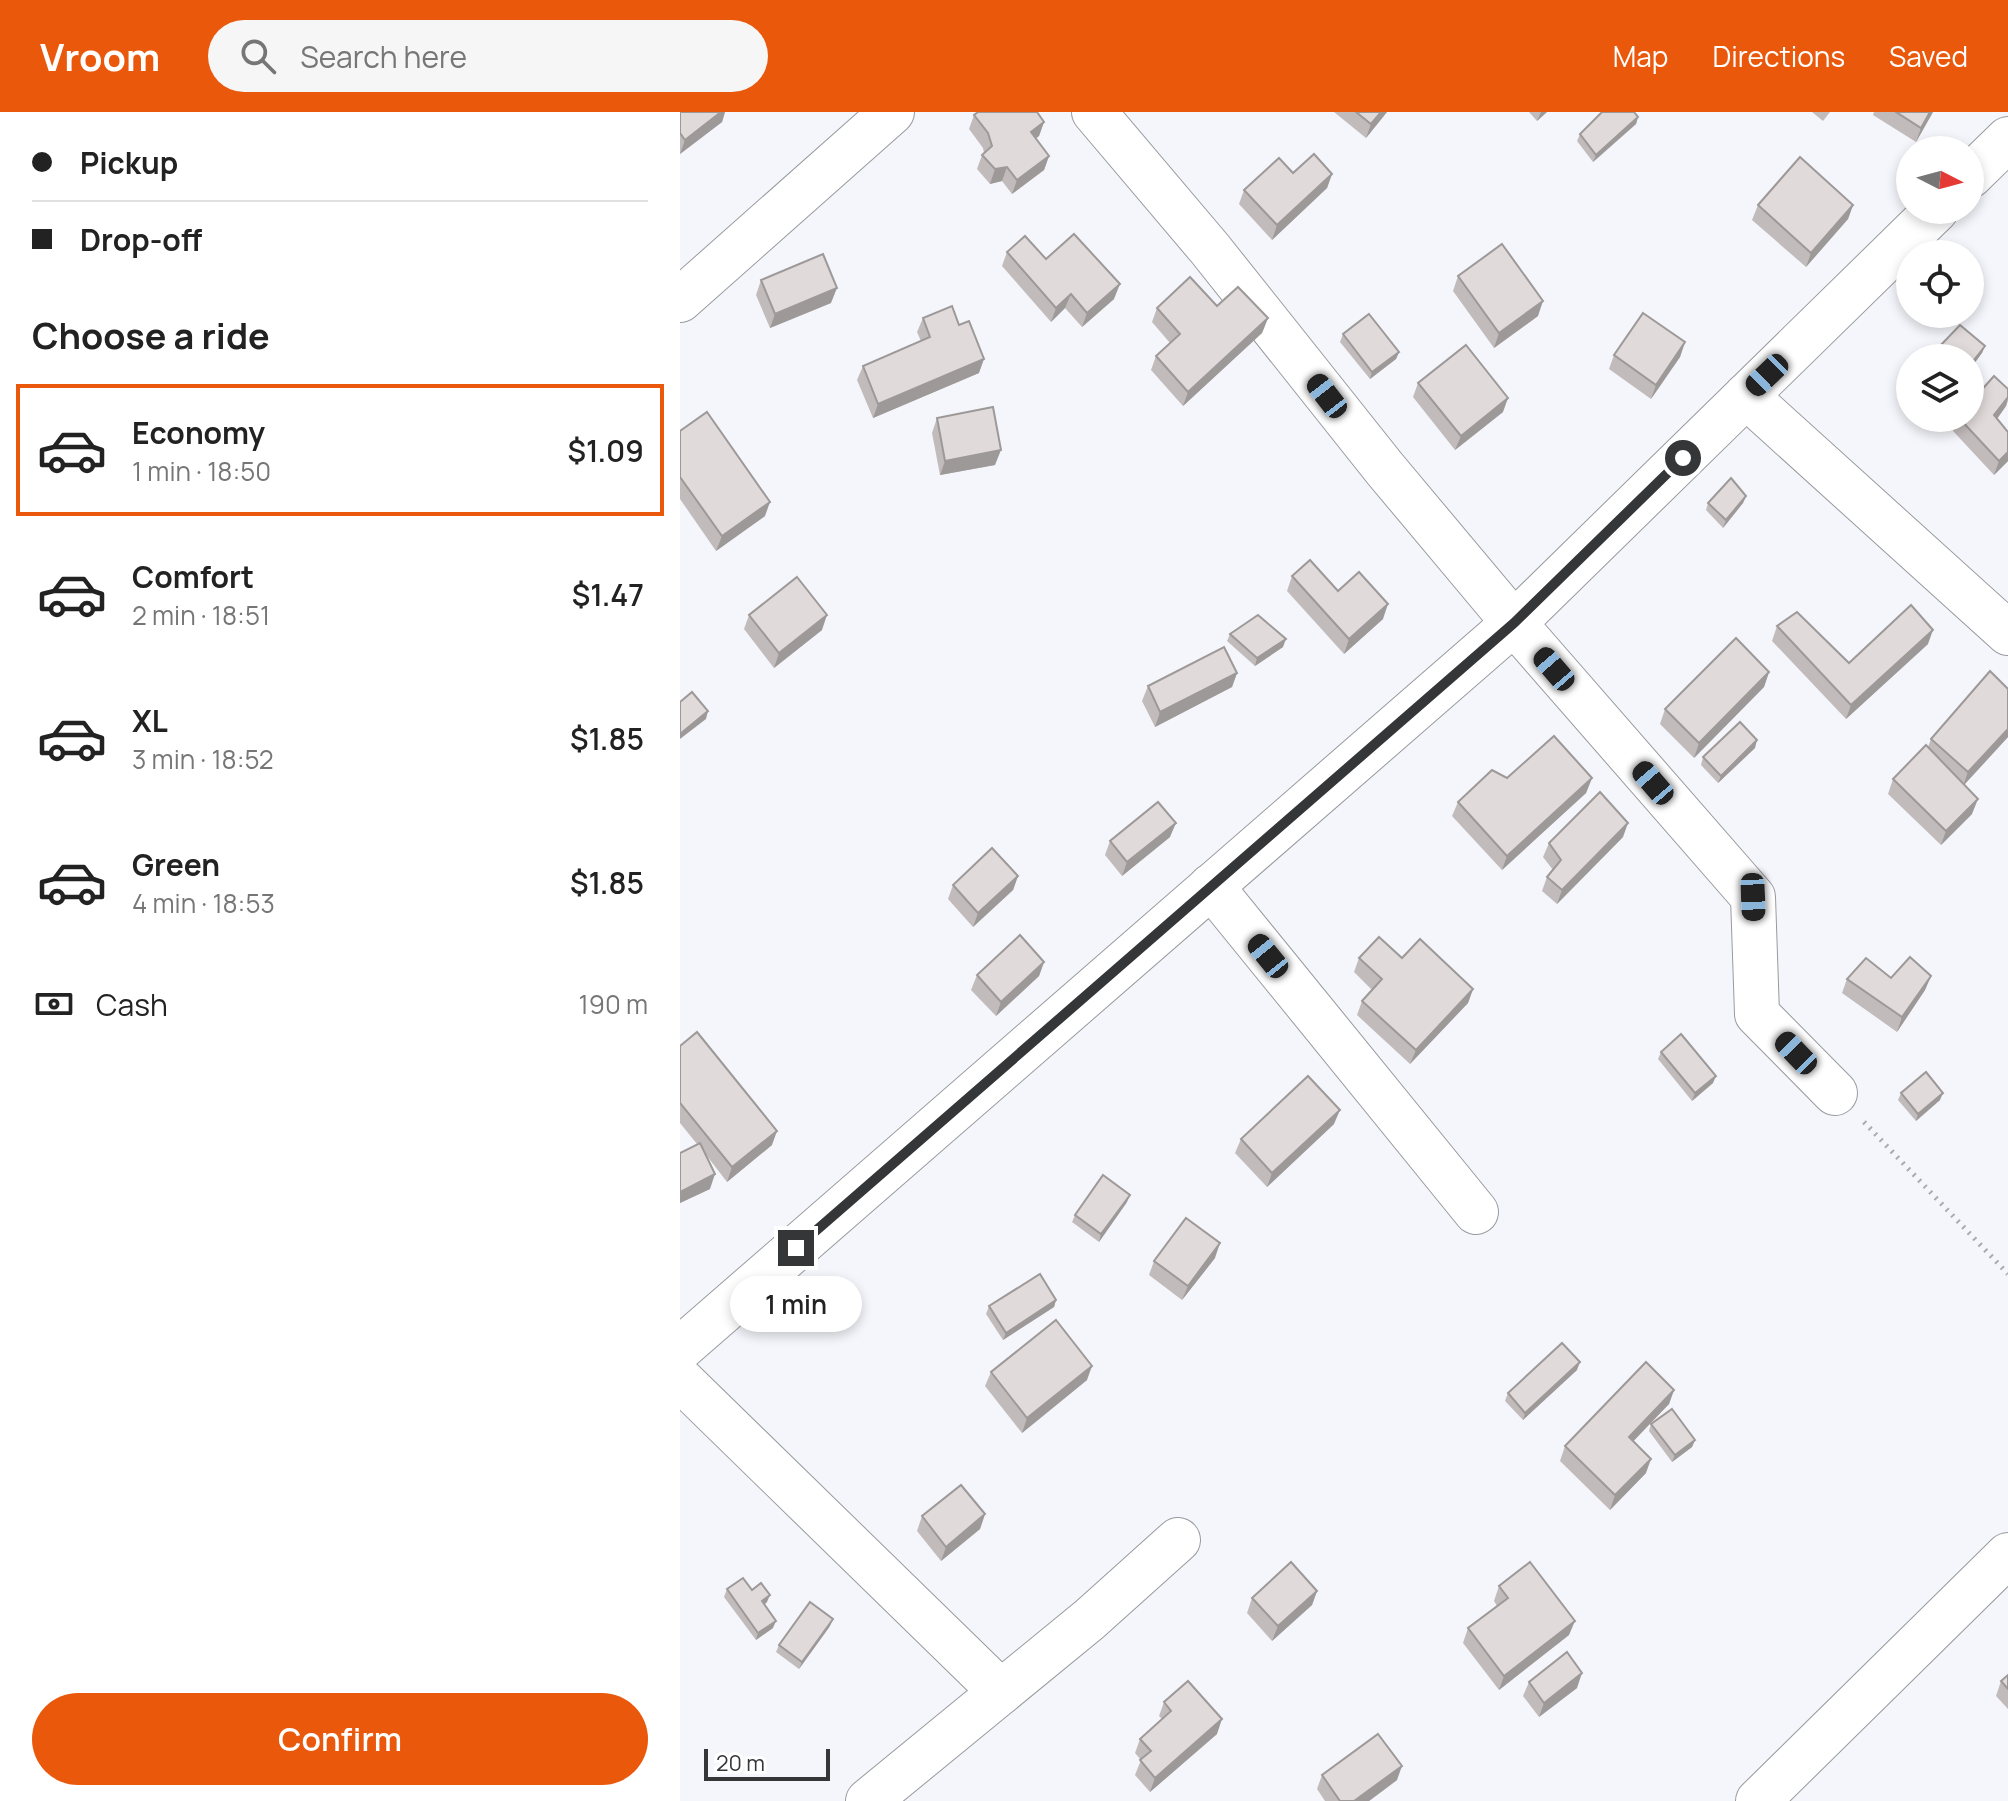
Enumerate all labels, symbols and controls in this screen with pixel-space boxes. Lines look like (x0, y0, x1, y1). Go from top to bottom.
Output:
search box (208, 20, 768, 92)
text: Vroom (40, 30, 160, 82)
icon: search (236, 34, 280, 78)
text: Search here (300, 36, 467, 77)
text: Map (1613, 37, 1668, 75)
text: Directions (1712, 37, 1845, 75)
text: Saved (1889, 37, 1968, 75)
north arrow (1896, 136, 1984, 224)
map controls (1896, 136, 1984, 432)
text: Pickup (80, 142, 178, 183)
text: Drop-off (80, 219, 202, 260)
button: locate (1896, 240, 1984, 328)
text: Choose a ride (32, 311, 270, 360)
button: layers (1896, 344, 1984, 432)
car (1741, 350, 1793, 400)
car (1303, 370, 1351, 422)
text: Economy (132, 412, 265, 453)
icon: car (36, 414, 108, 486)
text: $1.09 (568, 430, 644, 471)
route start (1665, 440, 1701, 476)
text: 1 min · 18:50 (132, 453, 271, 489)
text: Comfort (132, 556, 254, 597)
icon: car (36, 558, 108, 630)
text: $1.47 (572, 574, 644, 615)
text: 2 min · 18:51 (132, 597, 270, 633)
car (1529, 643, 1579, 695)
text: XL (132, 700, 168, 741)
icon: car (36, 702, 108, 774)
text: $1.85 (570, 718, 644, 759)
text: 3 min · 18:52 (132, 741, 274, 777)
car (1628, 757, 1678, 809)
text: Green (132, 844, 220, 885)
icon: car (36, 846, 108, 918)
text: $1.85 (570, 862, 644, 903)
car (1740, 873, 1766, 921)
text: 4 min · 18:53 (132, 885, 275, 921)
car (1244, 930, 1292, 982)
icon: cash (32, 982, 76, 1026)
text: Cash (96, 984, 168, 1025)
text: 190 m (579, 986, 648, 1022)
car (1771, 1027, 1821, 1079)
route end (778, 1230, 814, 1266)
callout: 1 min (730, 1276, 862, 1332)
text: 1 min (765, 1286, 827, 1322)
button: Confirm (32, 1693, 648, 1785)
scale bar (704, 1745, 830, 1781)
text: 20 m (716, 1748, 765, 1778)

